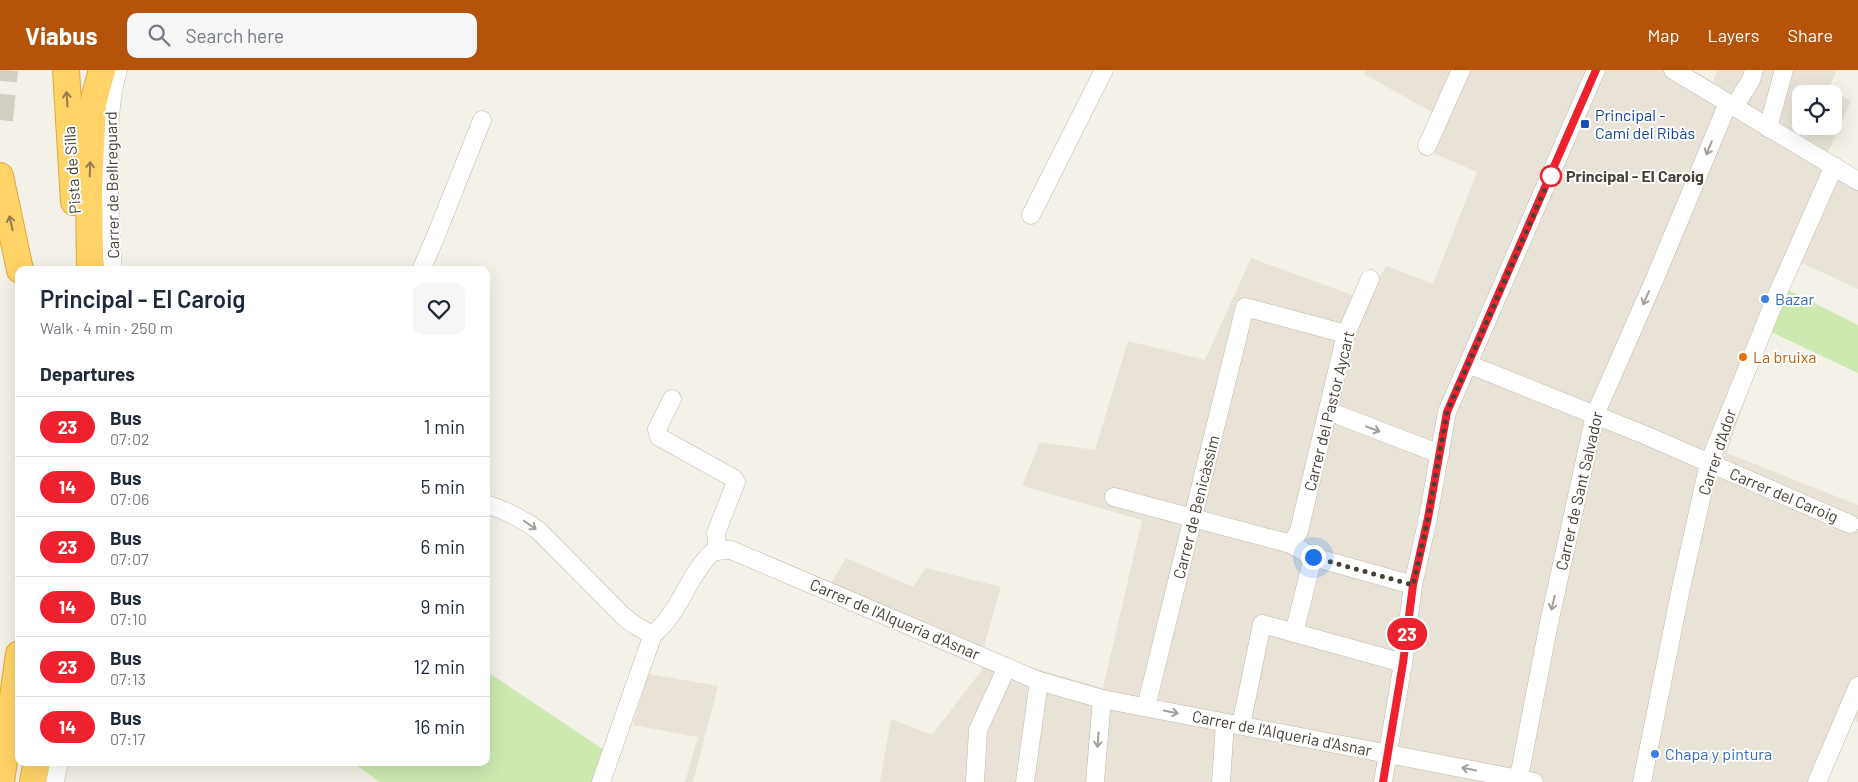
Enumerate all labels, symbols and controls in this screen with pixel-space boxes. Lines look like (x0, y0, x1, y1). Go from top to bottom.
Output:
search box (127, 13, 477, 58)
text: Viabus (25, 21, 97, 50)
icon: search (145, 21, 173, 49)
text: Search here (185, 24, 284, 47)
text: Map (1647, 24, 1679, 46)
text: Layers (1707, 24, 1760, 46)
text: Share (1788, 24, 1833, 46)
map controls (1792, 85, 1842, 135)
button: locate (1792, 85, 1842, 135)
one-way arrow (63, 91, 72, 107)
place label: Principal - Camí del Ribàs (1595, 105, 1695, 142)
street label: Carrer de Bellreguard (101, 111, 122, 259)
marker: Principal - Camí del Ribàs (1579, 118, 1591, 130)
street label: Pista de Silla (59, 126, 84, 215)
one-way arrow (1704, 140, 1713, 155)
one-way arrow (85, 161, 95, 178)
marker: Principal - El Caroig (1540, 165, 1562, 187)
place label: Principal - El Caroig (1566, 166, 1704, 185)
one-way arrow (6, 215, 15, 231)
button: heart (413, 283, 465, 335)
text: Principal - El Caroig (40, 284, 246, 313)
place label: Bazar (1775, 289, 1814, 308)
one-way arrow (1641, 290, 1651, 305)
marker: Bazar (1759, 293, 1771, 305)
text: Walk · 4 min · 250 m (40, 318, 173, 337)
street label: Carrer del Pastor Aycart (1299, 329, 1358, 493)
place label: La bruixa (1753, 347, 1817, 366)
marker: La bruixa (1737, 351, 1749, 363)
text: Departures (40, 362, 135, 385)
text: Bus (110, 406, 142, 429)
street label: Carrer d'Ador (1694, 406, 1739, 497)
street label: Carrer de Sant Salvador (1551, 409, 1606, 572)
text: 1 min (424, 415, 465, 438)
text: 23 (58, 416, 77, 438)
one-way arrow (1366, 425, 1381, 434)
text: 07:02 (110, 429, 150, 448)
street label: Carrer de Benicàssim (1168, 433, 1223, 581)
street label: Carrer del Caroig (1727, 463, 1841, 526)
text: Bus (110, 466, 142, 489)
text: 5 min (421, 475, 465, 498)
text: 14 (59, 476, 76, 498)
text: 07:06 (110, 489, 149, 508)
one-way arrow (523, 520, 537, 530)
text: Bus (110, 526, 142, 549)
text: 6 min (421, 535, 465, 558)
text: 23 (58, 536, 77, 558)
your location (1301, 545, 1326, 570)
text: 07:07 (110, 549, 149, 568)
street label: Carrer de l'Alqueria d'Asnar (807, 574, 983, 663)
text: Bus (110, 586, 142, 609)
one-way arrow (1548, 594, 1557, 610)
text: 9 min (421, 595, 465, 618)
text: 14 (59, 596, 76, 618)
text: 07:10 (110, 609, 147, 628)
line badge: 23 (1384, 618, 1430, 650)
text: 23 (1397, 623, 1417, 645)
text: Bus (110, 646, 142, 669)
text: 12 min (414, 655, 465, 678)
text: 23 (58, 656, 77, 678)
text: 07:13 (110, 669, 146, 688)
text: Bus (110, 706, 142, 729)
street label: Carrer de l'Alqueria d'Asnar (1191, 706, 1374, 759)
one-way arrow (1163, 708, 1179, 717)
text: 16 min (414, 715, 465, 738)
text: 14 (59, 716, 76, 738)
text: 07:17 (110, 729, 145, 748)
one-way arrow (1094, 732, 1103, 748)
place label: Chapa y pintura (1665, 744, 1772, 763)
marker: Chapa y pintura (1649, 748, 1661, 760)
one-way arrow (1461, 763, 1477, 773)

